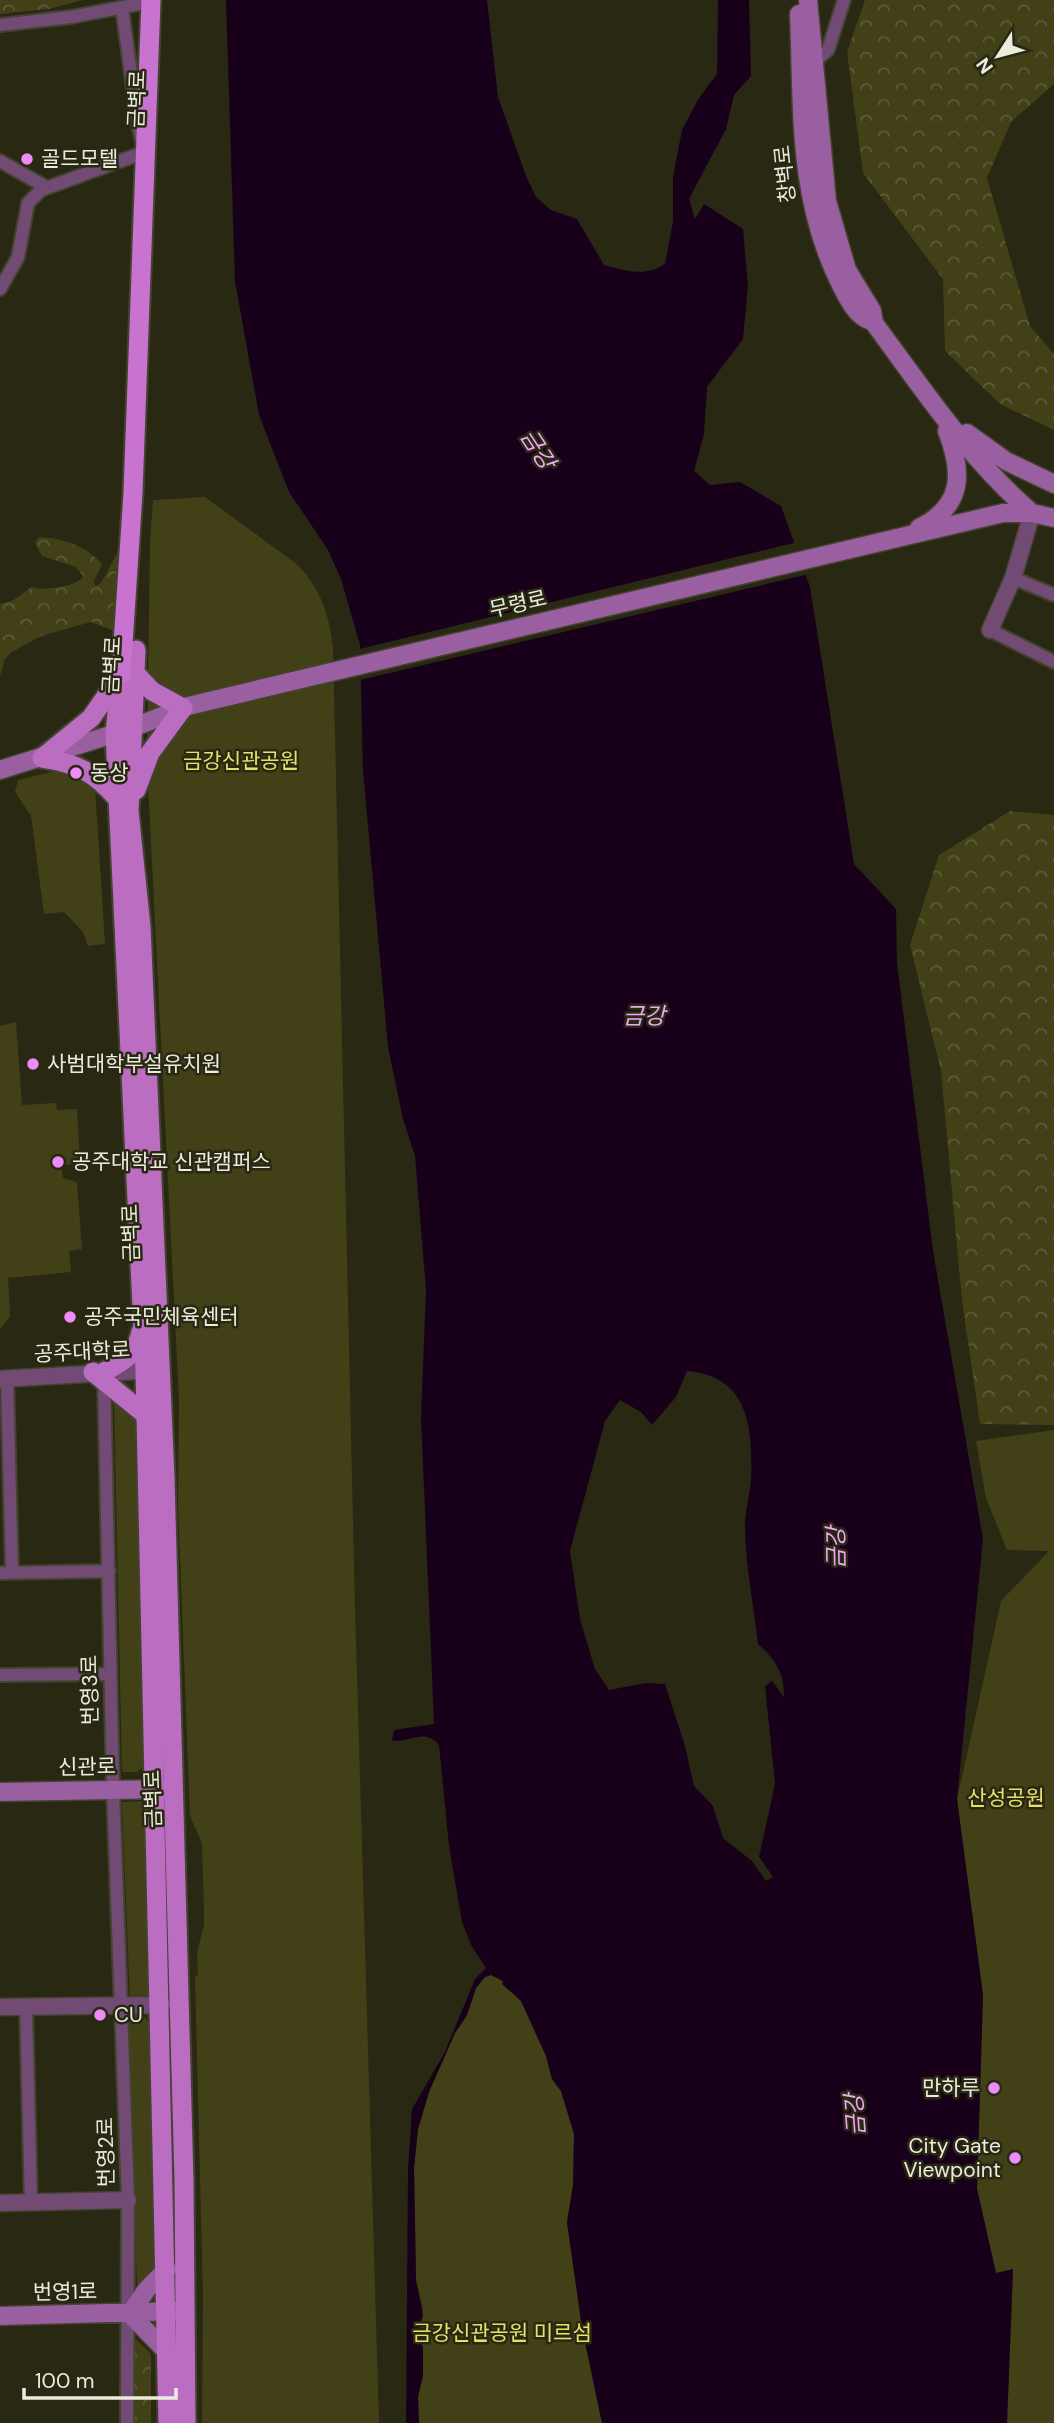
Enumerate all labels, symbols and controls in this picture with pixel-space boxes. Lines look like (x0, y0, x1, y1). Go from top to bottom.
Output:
north arrow (963, 21, 1033, 91)
text: N (970, 53, 999, 79)
street label: 금벽로 (122, 70, 152, 128)
street label: 창벽로 (768, 144, 802, 204)
place label: 골드모텔 (41, 145, 118, 173)
marker: 골드모텔 (19, 151, 35, 167)
water label: 금강 (514, 423, 564, 477)
street label: 무령로 (487, 584, 549, 624)
street label: 금벽로 (97, 635, 127, 695)
park label: 금강신관공원 (183, 747, 299, 775)
place label: 동상 (90, 759, 129, 787)
marker: 동상 (68, 765, 84, 781)
water label: 금강 (623, 1001, 668, 1031)
place label: 사범대학부설유치원 (47, 1050, 221, 1078)
marker: 사범대학부설유치원 (25, 1056, 41, 1072)
place label: 공주대학교 신관캠퍼스 (72, 1148, 271, 1176)
marker: 공주대학교 신관캠퍼스 (50, 1154, 66, 1170)
street label: 금벽로 (116, 1204, 146, 1262)
place label: 공주국민체육센터 (84, 1303, 239, 1331)
marker: 공주국민체육센터 (62, 1309, 78, 1325)
street label: 공주대학로 (33, 1335, 131, 1369)
water label: 금강 (821, 1524, 851, 1569)
street label: 번영3로 (75, 1655, 105, 1725)
street label: 신관로 (58, 1752, 116, 1782)
street label: 금벽로 (138, 1770, 168, 1828)
park label: 산성공원 (967, 1784, 1045, 1812)
place label: CU (114, 2001, 143, 2029)
marker: CU (92, 2007, 108, 2023)
place label: 만하루 (922, 2074, 980, 2102)
marker: 만하루 (986, 2080, 1002, 2096)
water label: 금강 (838, 2090, 871, 2137)
street label: 번영2로 (91, 2117, 121, 2187)
place label: City Gate Viewpoint (903, 2132, 1001, 2184)
marker: City Gate Viewpoint (1007, 2150, 1023, 2166)
street label: 번영1로 (33, 2277, 97, 2307)
park label: 금강신관공원 미르섬 (412, 2319, 592, 2347)
scale bar (24, 2356, 177, 2400)
text: 100 m (35, 2367, 95, 2395)

